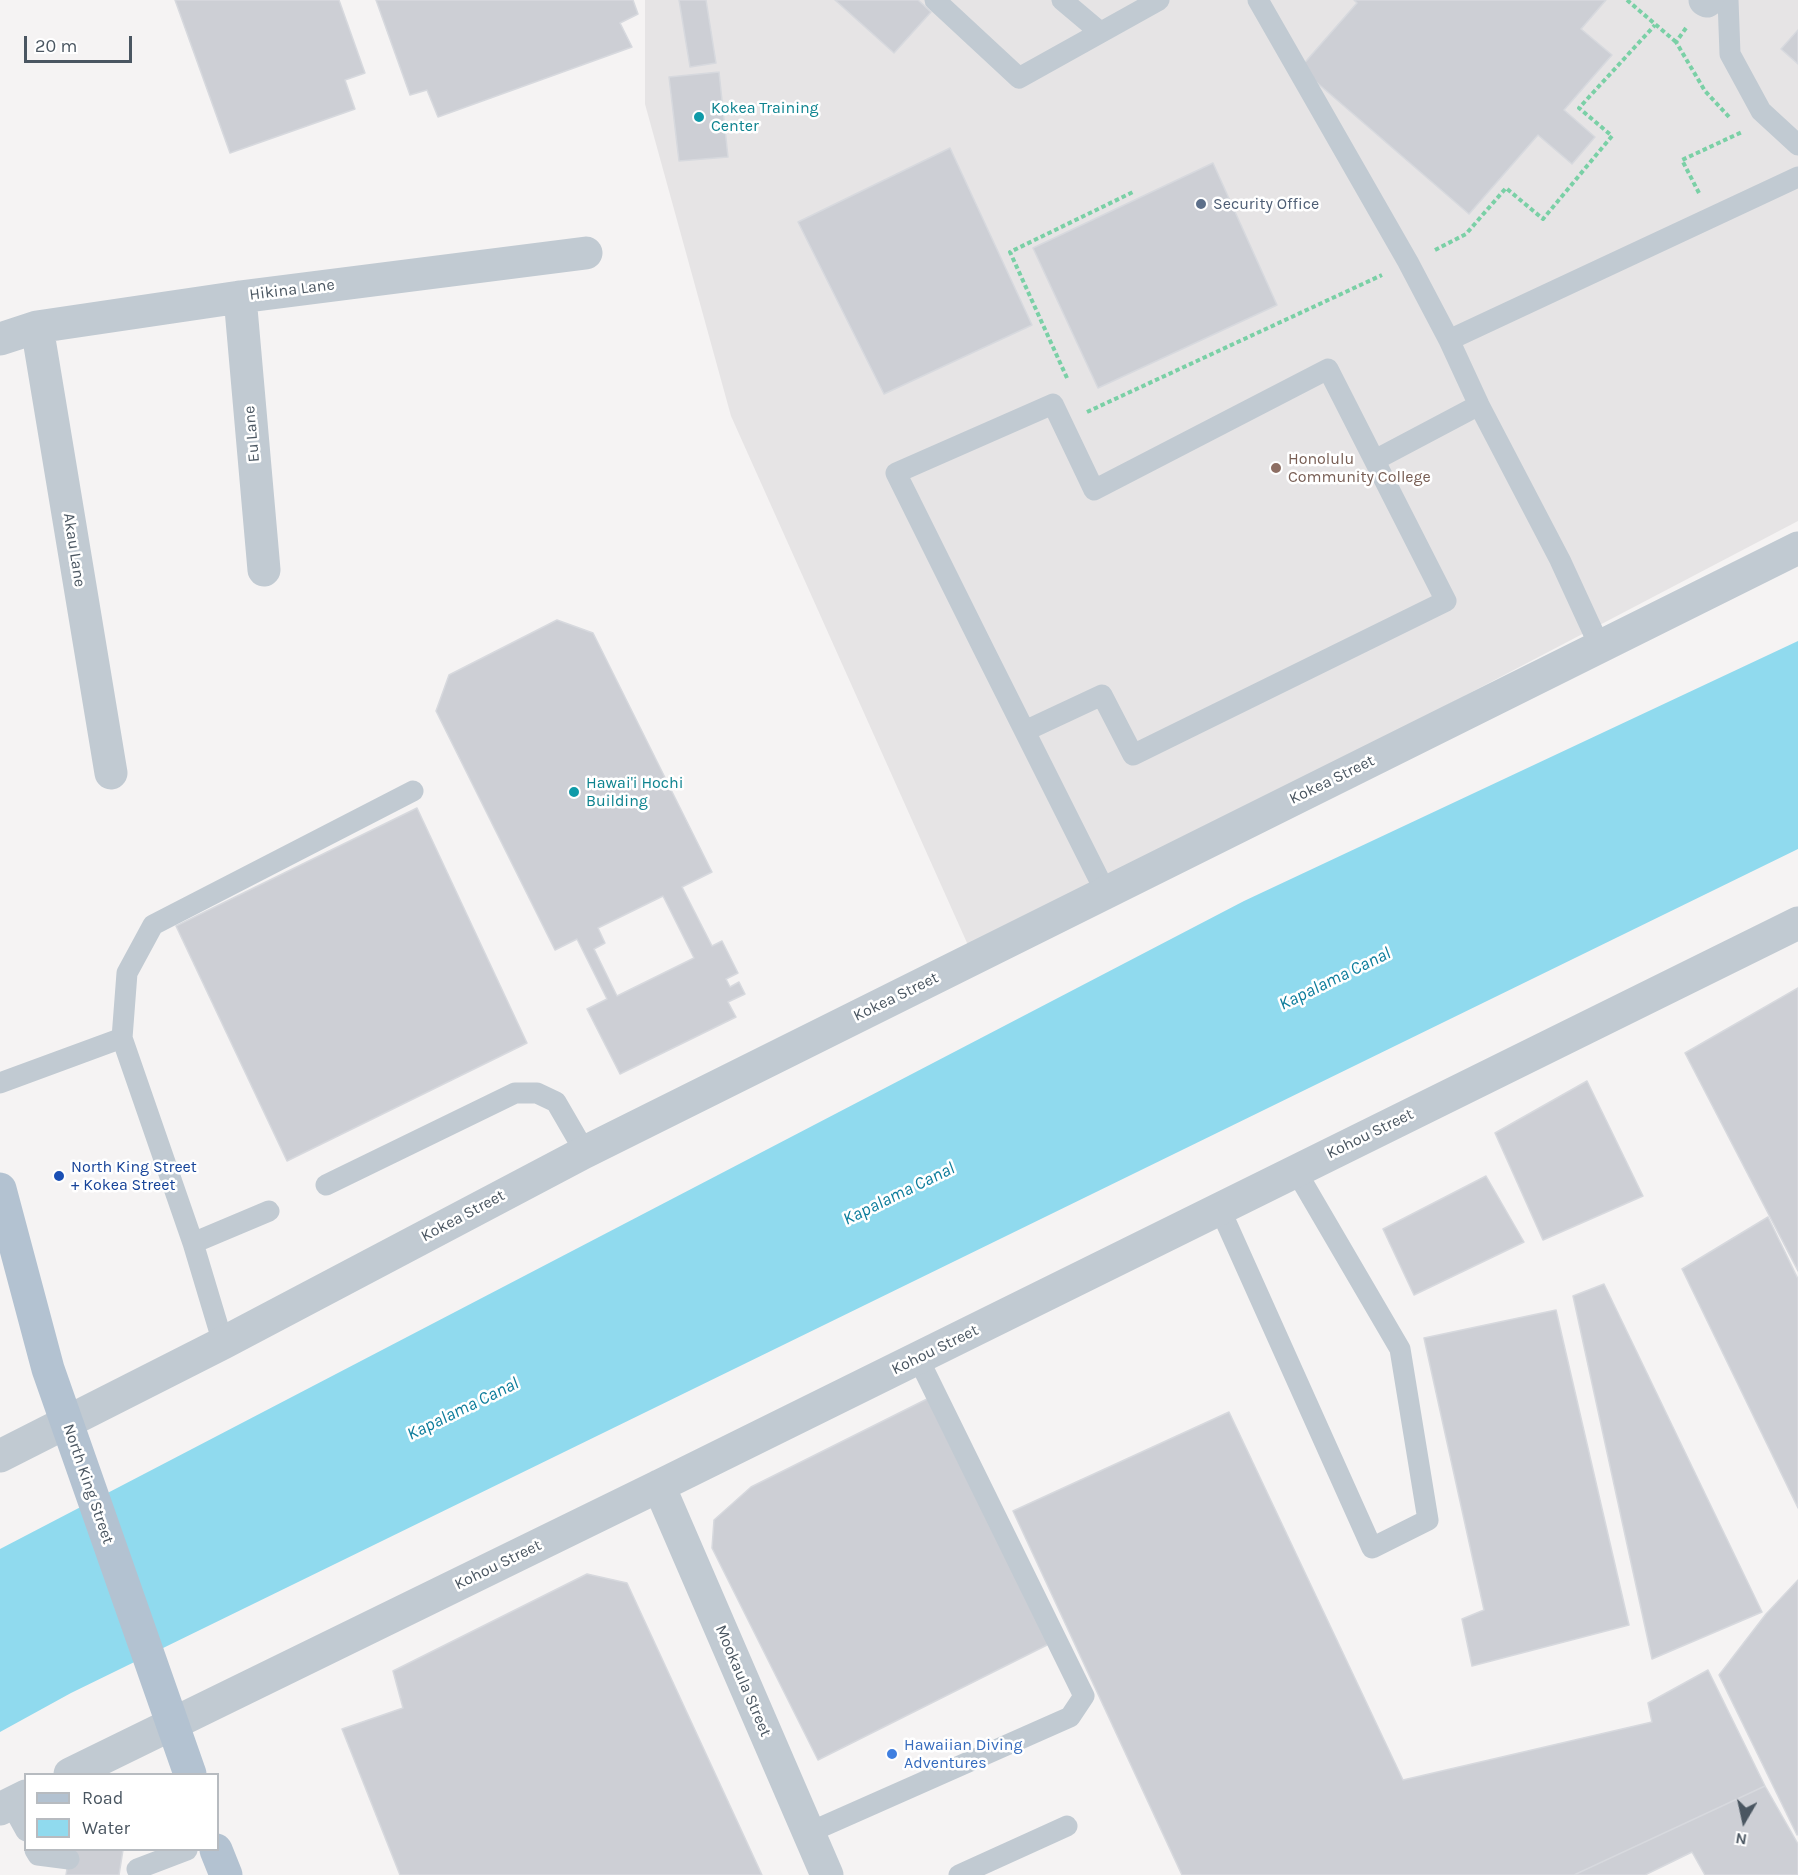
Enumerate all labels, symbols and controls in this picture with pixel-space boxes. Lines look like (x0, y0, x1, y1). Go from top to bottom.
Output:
scale bar (27, 24, 135, 62)
text: 20 m (35, 35, 77, 57)
place label: Kokea Training Center (711, 98, 819, 136)
marker: Kokea Training Center (692, 110, 706, 124)
place label: Security Office (1213, 194, 1319, 214)
marker: Security Office (1194, 197, 1208, 211)
street label: Hikina Lane (248, 275, 336, 305)
street label: Eu Lane (240, 405, 264, 463)
place label: Honolulu Community College (1288, 449, 1431, 487)
marker: Honolulu Community College (1269, 461, 1283, 475)
street label: Akau Lane (59, 512, 89, 588)
street label: Kokea Street (1286, 751, 1378, 809)
place label: Hawai'i Hochi Building (586, 773, 684, 811)
marker: Hawai'i Hochi Building (567, 785, 581, 799)
water label: Kapalama Canal (1276, 943, 1394, 1015)
street label: Kokea Street (850, 968, 942, 1026)
street label: Kohou Street (1323, 1105, 1417, 1163)
place label: North King Street + Kokea Street (71, 1157, 197, 1195)
water label: Kapalama Canal (840, 1158, 958, 1230)
marker: North King Street + Kokea Street (52, 1169, 66, 1183)
street label: Kokea Street (418, 1186, 508, 1246)
street label: Kohou Street (888, 1321, 982, 1379)
water label: Kapalama Canal (404, 1373, 522, 1445)
street label: North King Street (58, 1421, 118, 1547)
street label: Kohou Street (451, 1536, 545, 1594)
street label: Mookaula Street (711, 1622, 775, 1740)
place label: Hawaiian Diving Adventures (904, 1735, 1023, 1773)
marker: Hawaiian Diving Adventures (885, 1747, 899, 1761)
legend (24, 1773, 219, 1851)
text: Road (82, 1787, 123, 1809)
north arrow (1714, 1791, 1774, 1851)
text: Water (82, 1817, 130, 1839)
text: N (1734, 1829, 1748, 1850)

